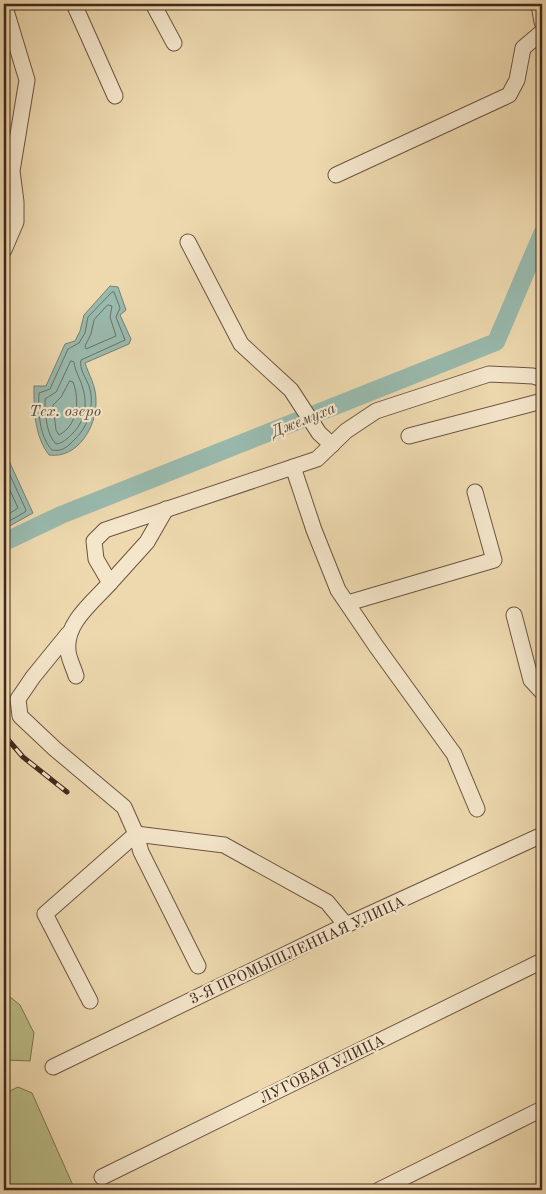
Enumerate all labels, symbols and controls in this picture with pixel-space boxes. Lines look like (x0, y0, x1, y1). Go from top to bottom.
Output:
water label: Джемуха (267, 401, 339, 442)
water label: Тех. озеро (29, 404, 101, 420)
street label: 3-Я ПРОМЫШЛЕННАЯ УЛИЦА (188, 895, 408, 1008)
street label: ЛУГОВАЯ УЛИЦА (258, 1033, 388, 1107)

